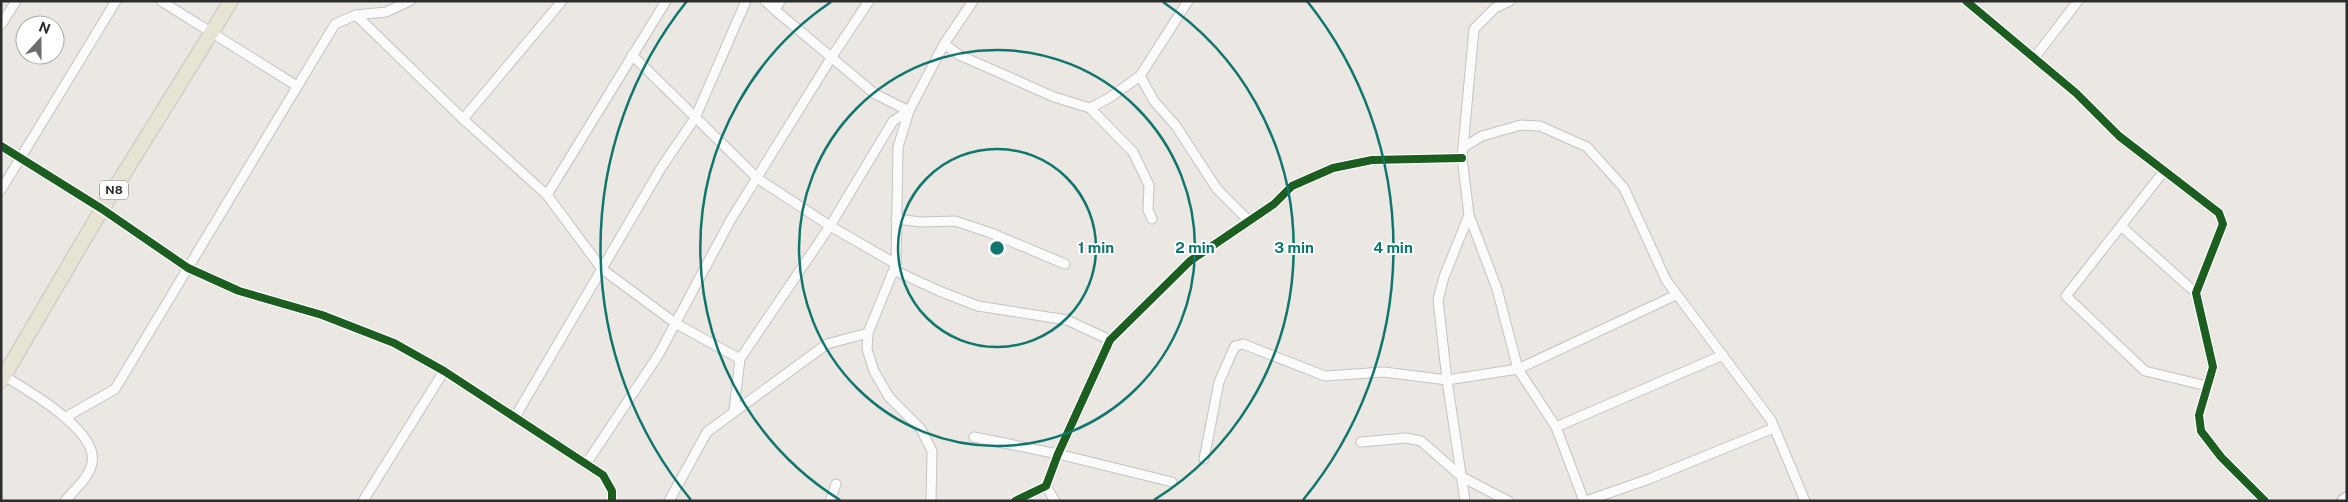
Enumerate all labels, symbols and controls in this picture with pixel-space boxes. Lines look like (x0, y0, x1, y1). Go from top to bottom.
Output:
north arrow (15, 15, 65, 65)
text: N (37, 18, 53, 37)
road number: N8 (100, 180, 128, 200)
centre of rings (988, 239, 1006, 257)
text: 1 min (1078, 239, 1114, 256)
text: 2 min (1175, 239, 1215, 256)
text: 3 min (1274, 239, 1314, 256)
text: 4 min (1373, 239, 1413, 256)

